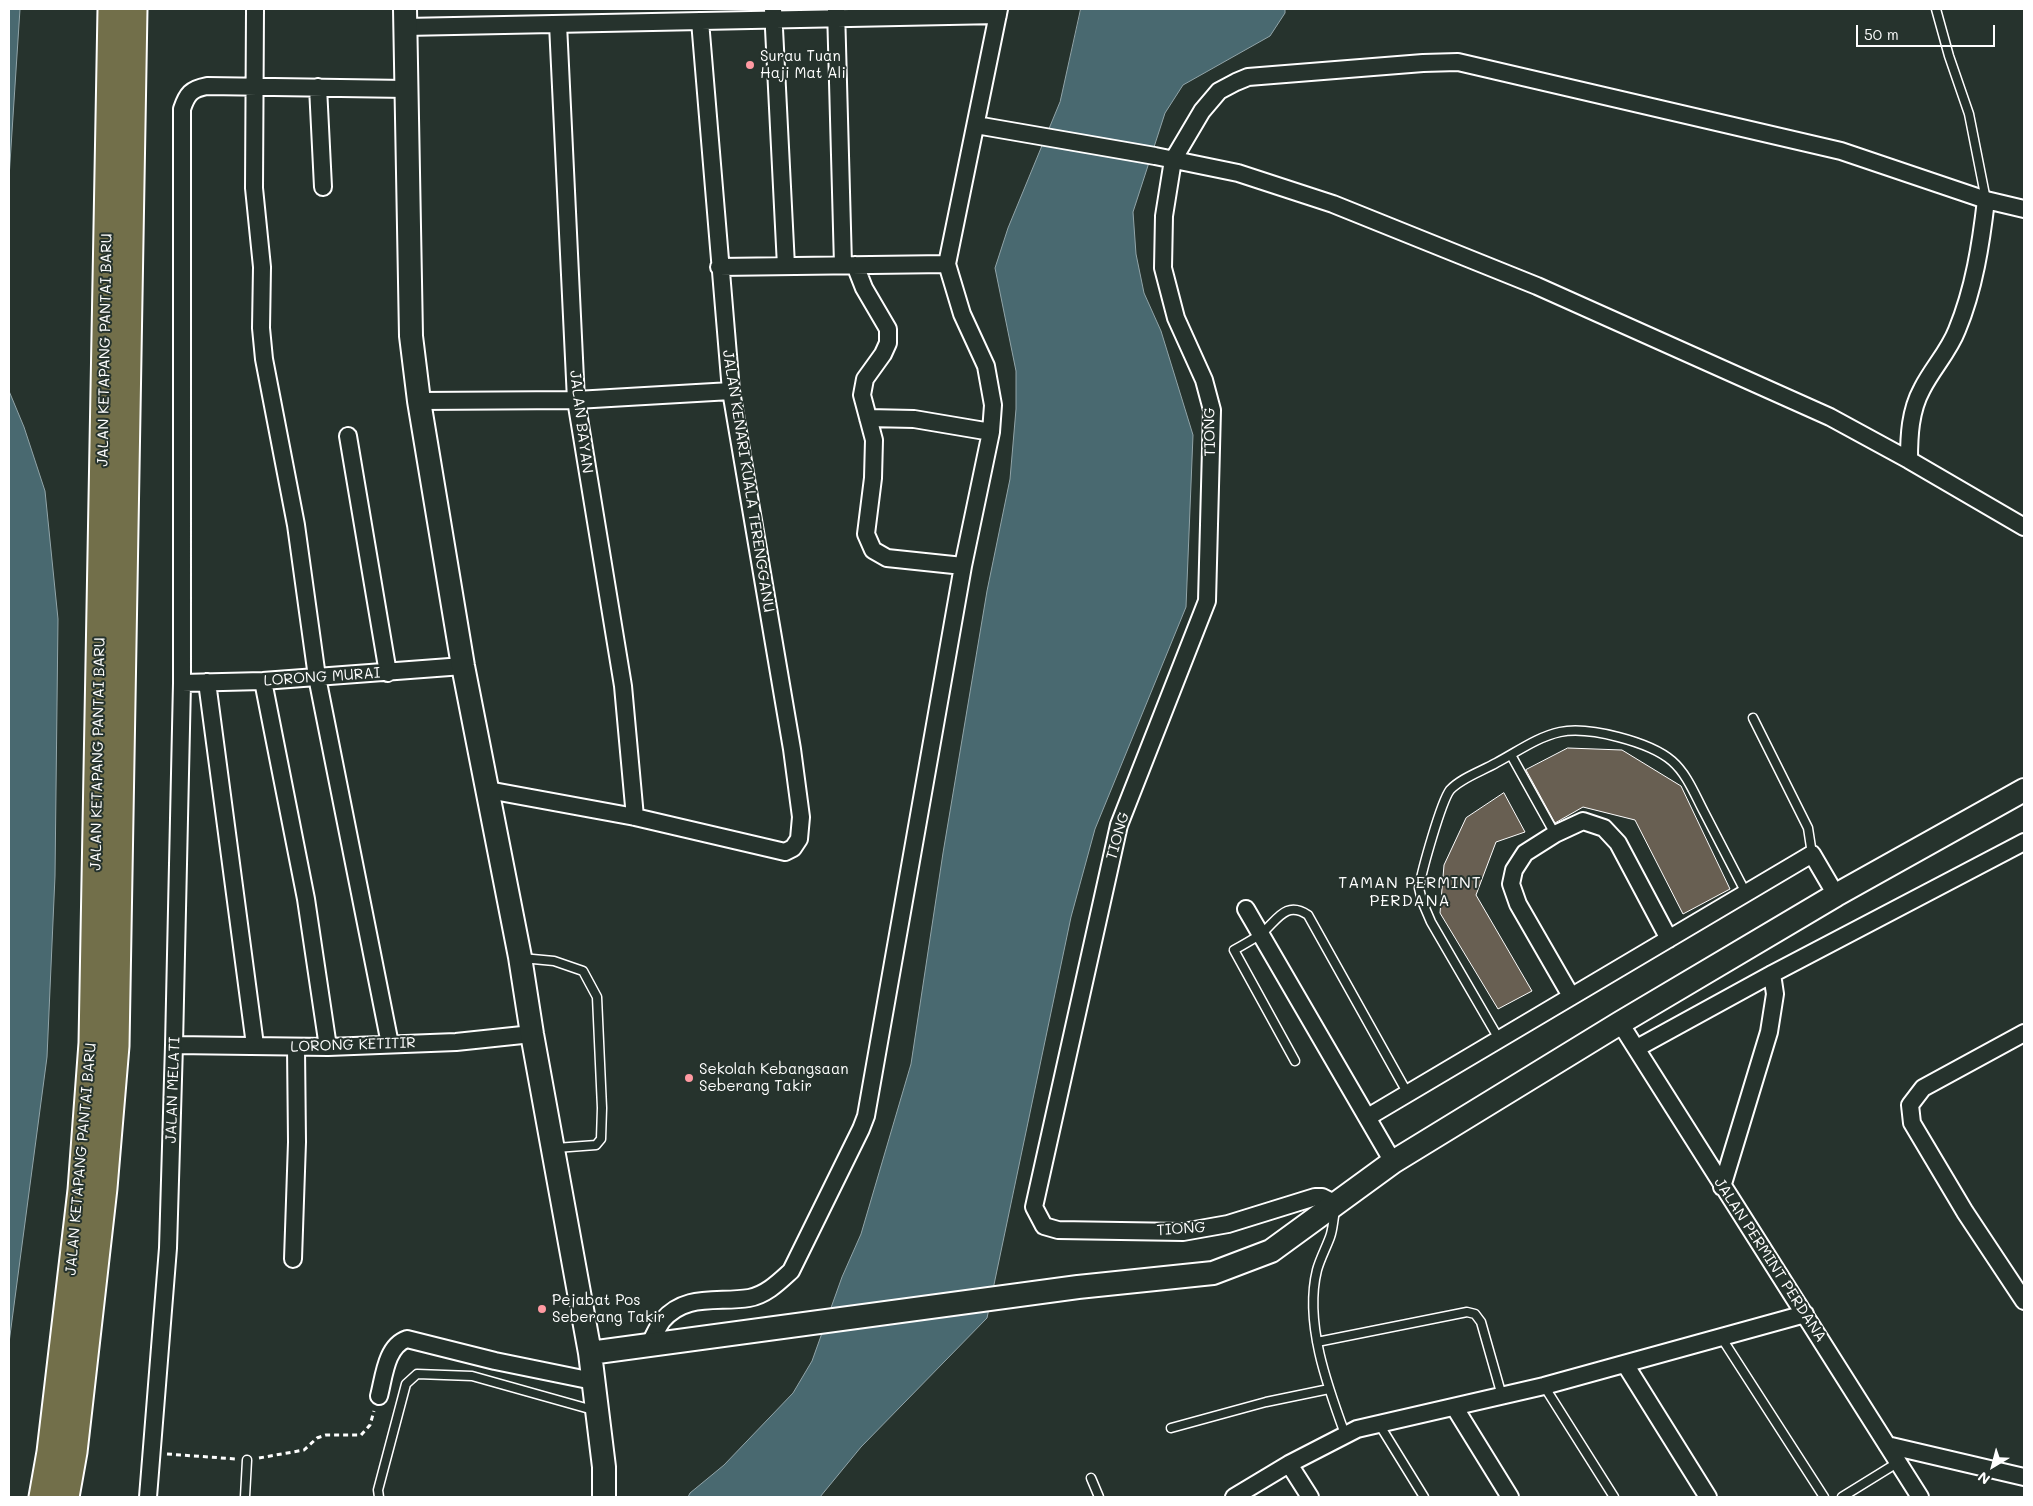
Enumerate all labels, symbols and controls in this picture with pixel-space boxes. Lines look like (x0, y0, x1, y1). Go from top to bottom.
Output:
scale bar (1858, 15, 1997, 47)
text: 50 m (1864, 24, 1899, 44)
place label: Surau Tuan Haji Mat Ali (760, 47, 846, 82)
marker: Surau Tuan Haji Mat Ali (744, 59, 756, 71)
street label: JALAN KETAPANG PANTAI BARU (94, 233, 116, 467)
street label: JALAN KENARI KUALA TERENGGANU (718, 349, 778, 613)
street label: JALAN BAYAN (566, 369, 596, 475)
street label: TIONG (1201, 407, 1219, 457)
street label: JALAN KETAPANG PANTAI BARU (87, 637, 109, 871)
street label: LORONG MURAI (263, 664, 381, 690)
street label: TIONG (1103, 810, 1133, 862)
district label: TAMAN PERMINT PERDANA (1337, 873, 1483, 911)
street label: LORONG KETITIR (290, 1034, 416, 1056)
street label: JALAN MELATI (162, 1036, 184, 1144)
street label: JALAN KETAPANG PANTAI BARU (62, 1042, 100, 1276)
place label: Sekolah Kebangsaan Seberang Takir (699, 1060, 849, 1095)
marker: Sekolah Kebangsaan Seberang Takir (683, 1072, 695, 1084)
street label: JALAN PERMINT PERDANA (1710, 1174, 1830, 1346)
street label: TIONG (1156, 1218, 1206, 1240)
place label: Pejabat Pos Seberang Takir (552, 1291, 665, 1326)
marker: Pejabat Pos Seberang Takir (536, 1303, 548, 1315)
north arrow (1968, 1441, 2018, 1491)
text: N (1974, 1468, 1994, 1489)

